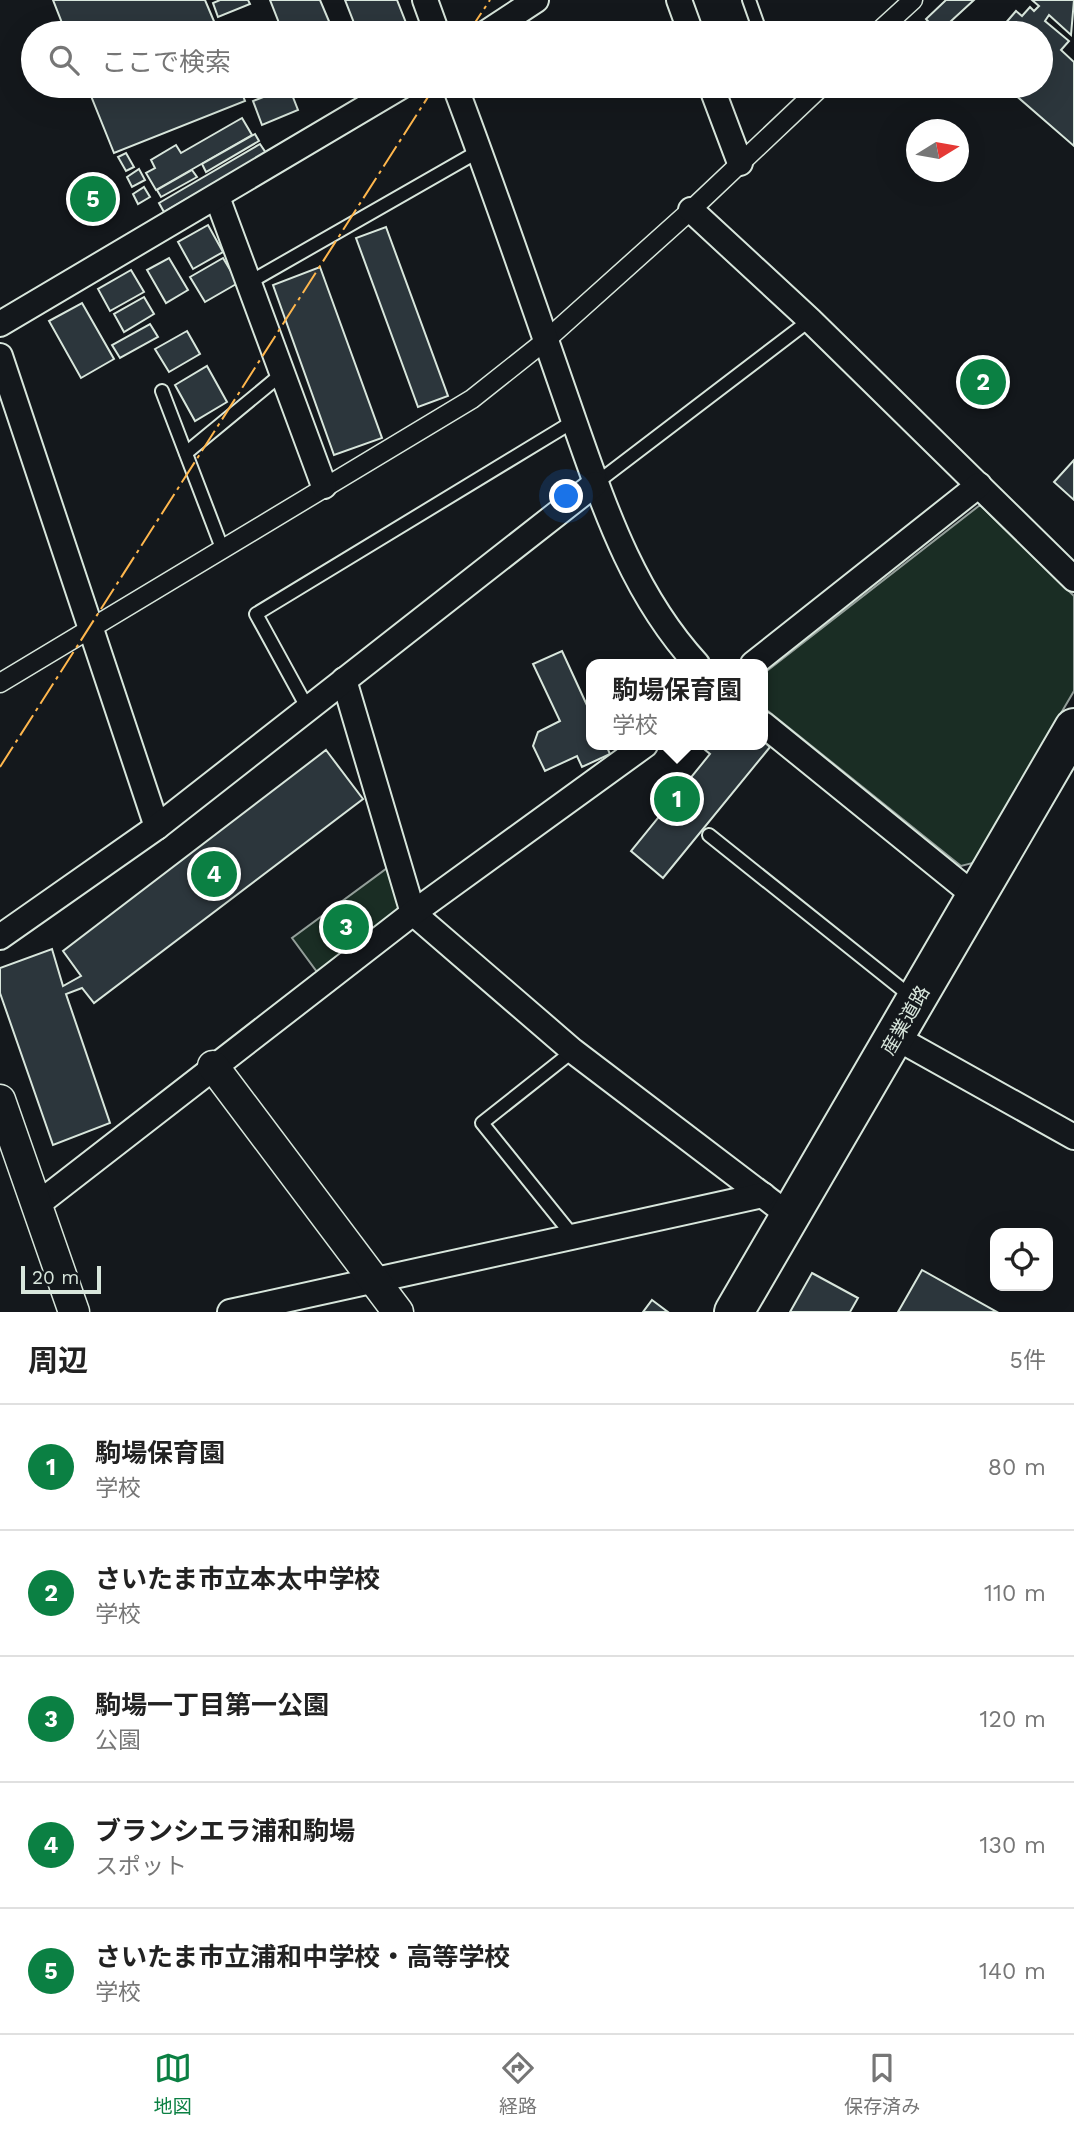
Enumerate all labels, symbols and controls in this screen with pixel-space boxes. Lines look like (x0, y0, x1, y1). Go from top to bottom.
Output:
search box (21, 21, 1053, 98)
icon: search (45, 41, 83, 79)
text: ここで検索 (101, 47, 231, 77)
north arrow (906, 119, 969, 182)
pin: 5 (70, 173, 116, 225)
pin: 2 (960, 356, 1006, 408)
your location (549, 479, 583, 513)
popup (586, 659, 768, 750)
text: 駒場保育園 (612, 675, 742, 705)
text: 学校 (612, 712, 658, 739)
pin: 1 (654, 773, 700, 825)
pin: 4 (191, 848, 237, 900)
pin: 3 (323, 901, 369, 953)
street label: 産業道路 (876, 982, 934, 1059)
map controls (990, 1228, 1053, 1291)
button: locate (990, 1228, 1053, 1291)
scale bar (21, 1263, 102, 1295)
text: 20 m (32, 1266, 79, 1289)
text: 周辺 (28, 1343, 88, 1378)
text: 5件 (1010, 1347, 1046, 1374)
text: 駒場保育園 (95, 1438, 225, 1468)
text: 1 (46, 1454, 56, 1481)
text: 80 m (988, 1454, 1046, 1481)
text: 学校 (95, 1475, 141, 1502)
text: さいたま市立本太中学校 (95, 1564, 380, 1594)
text: 2 (44, 1580, 58, 1607)
text: 110 m (984, 1580, 1046, 1607)
text: 学校 (95, 1601, 141, 1628)
text: 駒場一丁目第一公園 (95, 1690, 329, 1720)
text: 3 (44, 1706, 58, 1733)
text: 120 m (980, 1706, 1046, 1733)
text: 公園 (95, 1727, 141, 1754)
text: ブランシエラ浦和駒場 (95, 1816, 355, 1846)
text: 4 (44, 1832, 58, 1859)
text: 130 m (980, 1832, 1046, 1859)
text: スポット (95, 1853, 187, 1880)
text: さいたま市立浦和中学校・高等学校 (95, 1942, 510, 1972)
text: 5 (44, 1958, 58, 1985)
text: 140 m (979, 1958, 1046, 1985)
text: 学校 (95, 1979, 141, 2006)
tab: 地図 (154, 2049, 192, 2118)
tab: 経路 (499, 2049, 537, 2118)
tab: 保存済み (844, 2049, 920, 2118)

